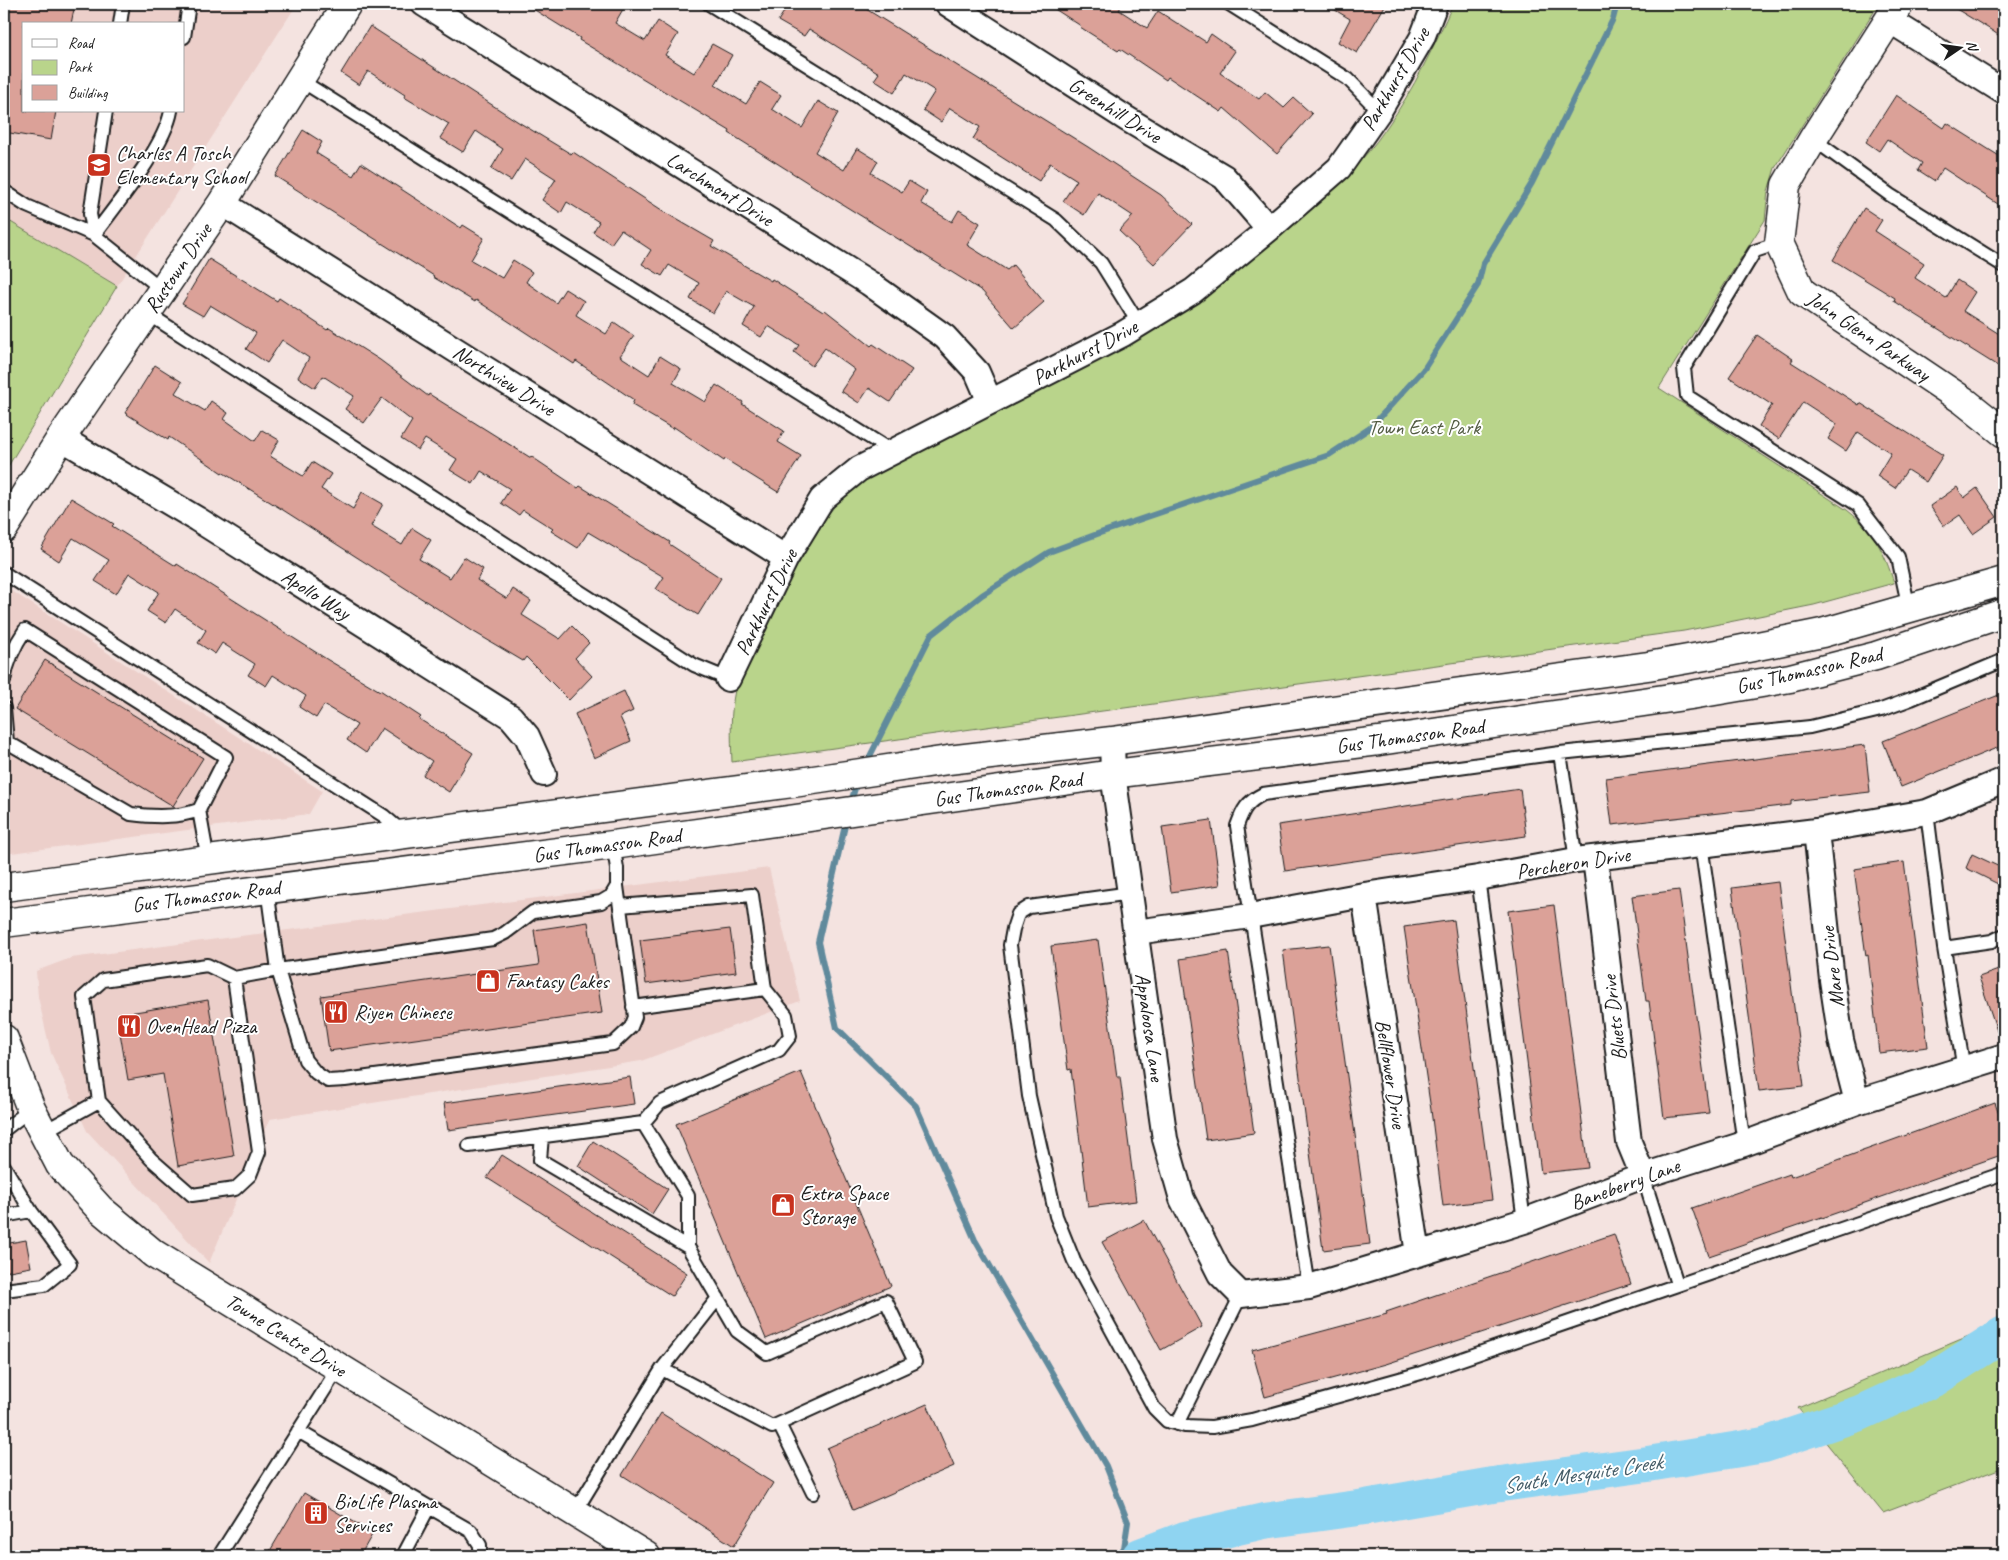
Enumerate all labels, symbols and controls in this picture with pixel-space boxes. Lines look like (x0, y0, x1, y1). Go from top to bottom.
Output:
legend (22, 22, 185, 112)
street label: Parkhurst Drive (1355, 22, 1436, 135)
north arrow (1936, 22, 1986, 72)
text: Road (68, 34, 95, 53)
text: N (1963, 39, 1982, 54)
text: Park (68, 58, 93, 77)
street label: Greenhill Drive (1064, 71, 1167, 149)
text: Building (68, 84, 108, 103)
place label: Charles A Tosch Elementary School (116, 140, 251, 190)
street label: Larchmont Drive (662, 146, 780, 233)
school or university icon: Charles A Tosch Elementary School (86, 152, 112, 178)
street label: Rustown Drive (138, 216, 219, 318)
street label: John Glenn Parkway (1802, 285, 1937, 388)
street label: Parkhurst Drive (1028, 313, 1143, 390)
street label: Northview Drive (448, 338, 561, 422)
park label: Town East Park (1368, 414, 1481, 440)
street label: Parkhurst Drive (729, 544, 803, 659)
street label: Apollo Way (277, 563, 357, 626)
street label: Gus Thomasson Road (1734, 640, 1888, 699)
street label: Gus Thomasson Road (1335, 712, 1489, 759)
street label: Gus Thomasson Road (933, 765, 1087, 812)
street label: Gus Thomasson Road (532, 821, 686, 868)
street label: Percheron Drive (1514, 841, 1633, 885)
street label: Gus Thomasson Road (131, 874, 285, 918)
street label: Mare Drive (1814, 923, 1850, 1009)
shop icon: Fantasy Cakes (475, 968, 501, 994)
place label: Fantasy Cakes (506, 968, 610, 994)
street label: Appaloosa Lane (1130, 971, 1171, 1084)
street label: Bluets Drive (1596, 972, 1632, 1062)
restaurant icon: Riyen Chinese (323, 999, 349, 1025)
place label: Riyen Chinese (354, 999, 453, 1025)
restaurant icon: OvenHead Pizza (116, 1013, 142, 1039)
place label: OvenHead Pizza (146, 1013, 258, 1039)
street label: Bellflower Drive (1370, 1018, 1413, 1131)
street label: Baneberry Lane (1567, 1152, 1684, 1216)
place label: Extra Space Storage (800, 1180, 889, 1230)
shop icon: Extra Space Storage (770, 1192, 796, 1218)
street label: Towne Centre Drive (221, 1288, 352, 1383)
water label: South Mesquite Creek (1501, 1447, 1667, 1500)
place label: BioLife Plasma Services (334, 1488, 439, 1538)
building icon: BioLife Plasma Services (303, 1500, 329, 1526)

